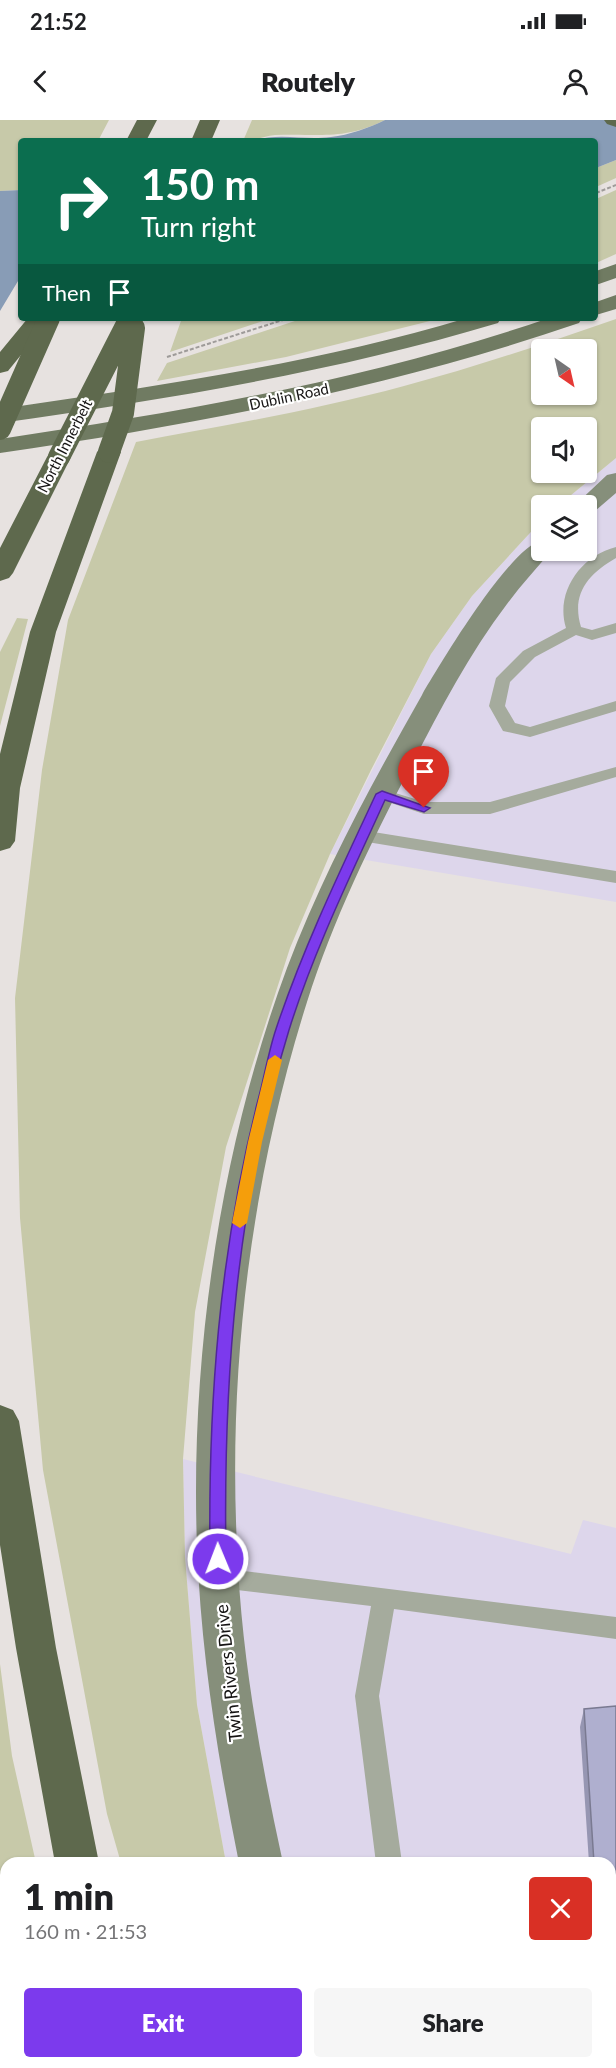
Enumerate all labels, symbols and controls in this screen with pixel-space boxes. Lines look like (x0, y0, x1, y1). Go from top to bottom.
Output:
text: 21:52 (30, 8, 87, 35)
icon: back (24, 65, 57, 98)
text: Routely (261, 65, 355, 98)
icon: person (559, 65, 592, 98)
text: 150 m (141, 159, 259, 209)
icon: right (42, 162, 120, 240)
text: Turn right (141, 210, 256, 243)
icon: arrive (103, 276, 136, 309)
text: Then (42, 279, 91, 306)
north arrow (531, 339, 597, 405)
map controls (531, 339, 597, 561)
street label: Dublin Road (247, 379, 330, 413)
street label: North Innerbelt (33, 395, 96, 495)
button: sound (531, 417, 597, 483)
button: layers (531, 495, 597, 561)
pin (398, 746, 449, 808)
icon: arrive (407, 755, 440, 788)
position arrow (186, 1527, 250, 1591)
street label: Twin Rivers Drive (210, 1603, 246, 1743)
text: 1 min (24, 1874, 114, 1918)
button: close (529, 1877, 592, 1940)
text: 160 m · 21:53 (24, 1919, 147, 1943)
button: Exit (24, 1988, 302, 2057)
button: Share (314, 1988, 592, 2057)

